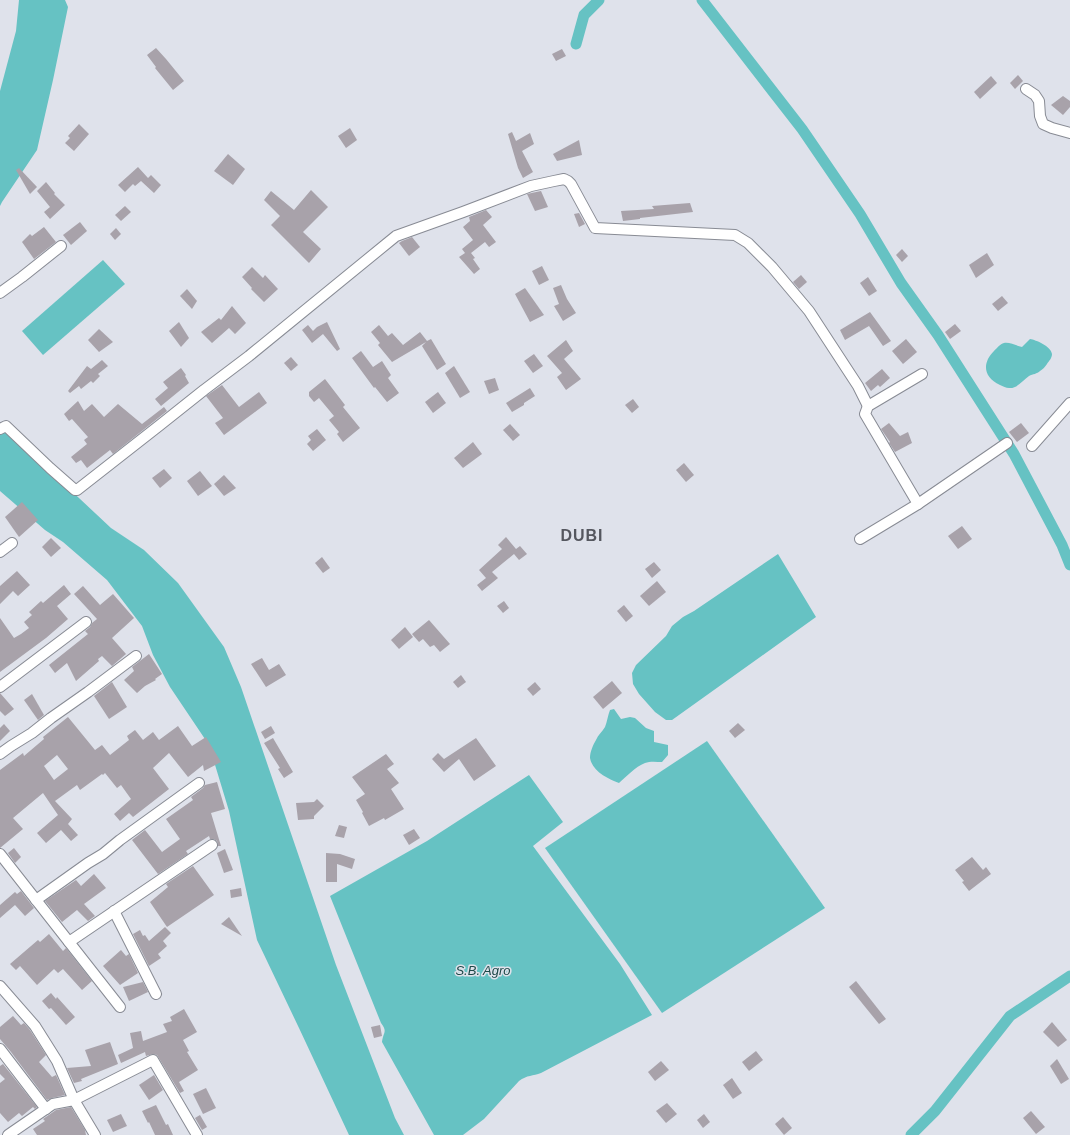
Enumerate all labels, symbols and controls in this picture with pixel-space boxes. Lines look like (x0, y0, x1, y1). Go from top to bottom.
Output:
district label: DUBI (560, 527, 604, 544)
water label: S.B. Agro (455, 963, 511, 978)

